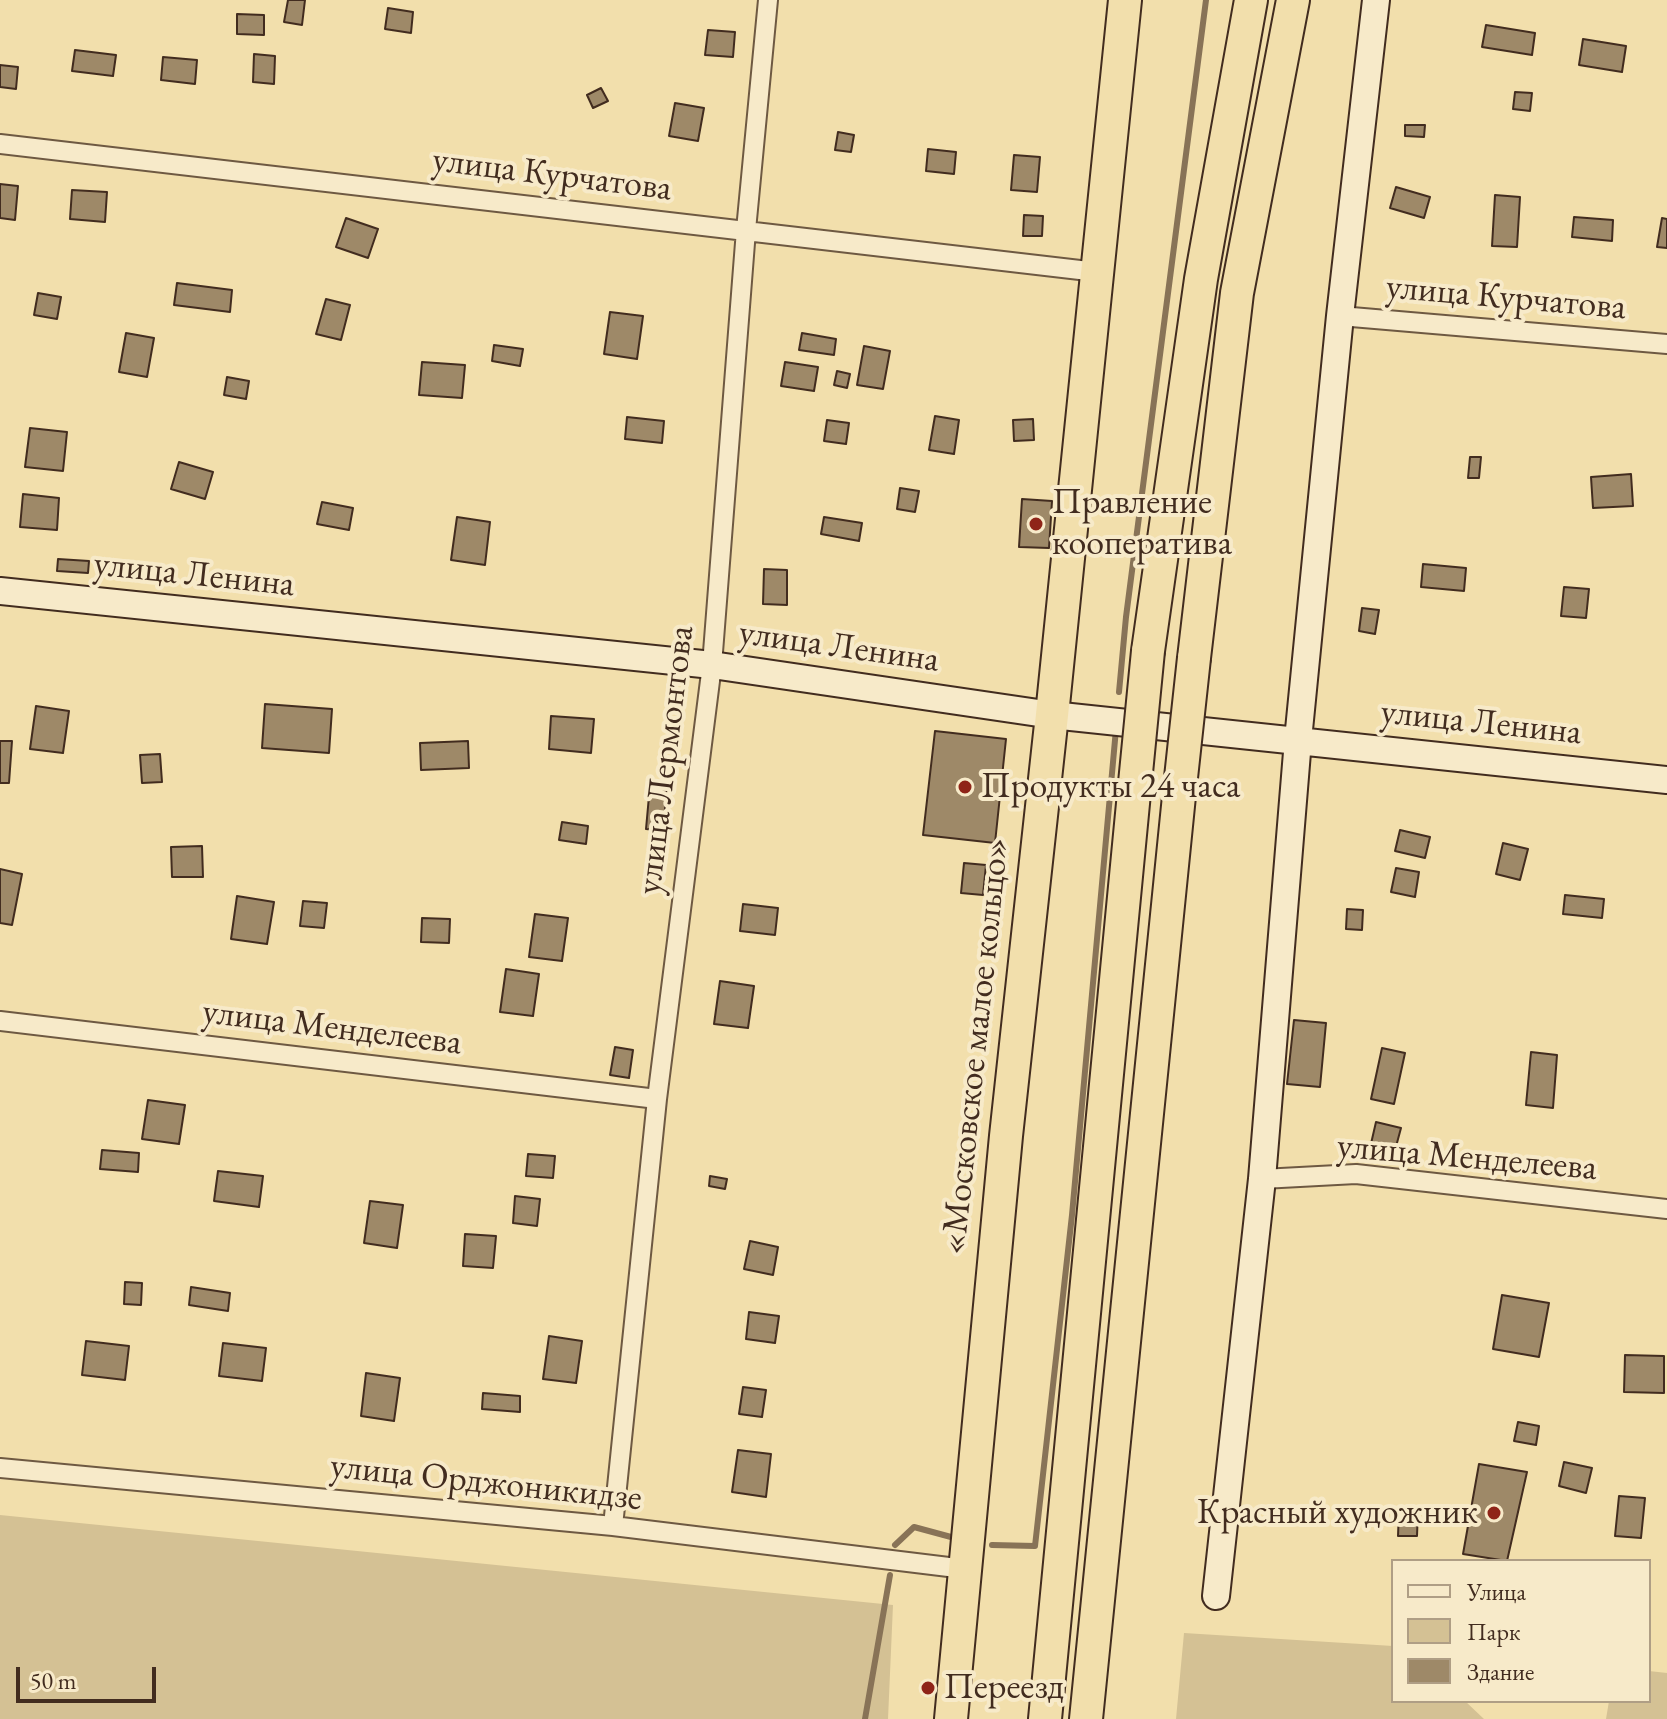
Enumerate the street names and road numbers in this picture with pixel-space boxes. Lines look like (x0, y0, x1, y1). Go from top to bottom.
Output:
street label: улица Курчатова (430, 139, 674, 211)
street label: улица Курчатова (1384, 266, 1628, 330)
street label: улица Ленина (91, 543, 297, 607)
street label: улица Ленина (736, 612, 942, 682)
street label: улица Лермонтова (628, 623, 704, 897)
street label: улица Ленина (1378, 691, 1584, 755)
street label: «Московское малое кольцо» (933, 835, 1019, 1257)
street label: улица Менделеева (200, 991, 464, 1065)
street label: улица Менделеева (1335, 1125, 1599, 1191)
street label: улица Орджоникидзе (328, 1445, 644, 1521)

